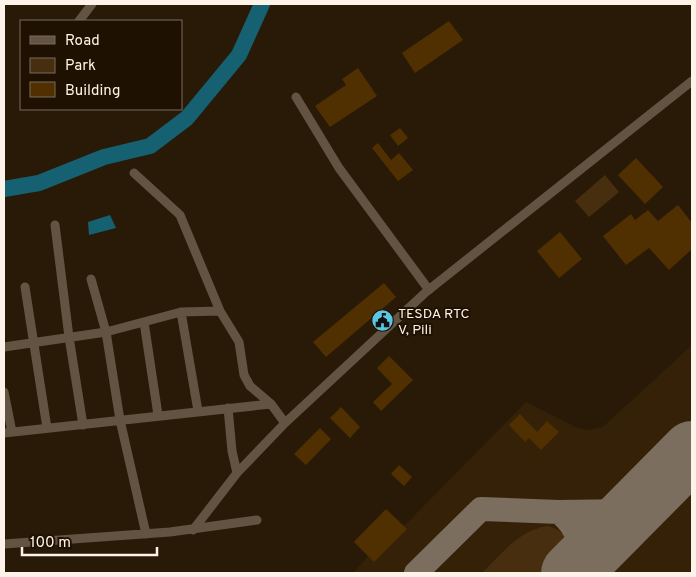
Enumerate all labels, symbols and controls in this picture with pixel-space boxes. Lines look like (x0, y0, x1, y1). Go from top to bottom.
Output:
legend (20, 20, 182, 110)
text: Road (65, 32, 100, 51)
text: Park (65, 57, 96, 76)
text: Building (65, 82, 120, 101)
place label: TESDA RTC V, Pili (398, 306, 470, 339)
public building icon: TESDA RTC V, Pili (370, 309, 394, 333)
scale bar (22, 524, 158, 556)
text: 100 m (30, 534, 71, 553)

